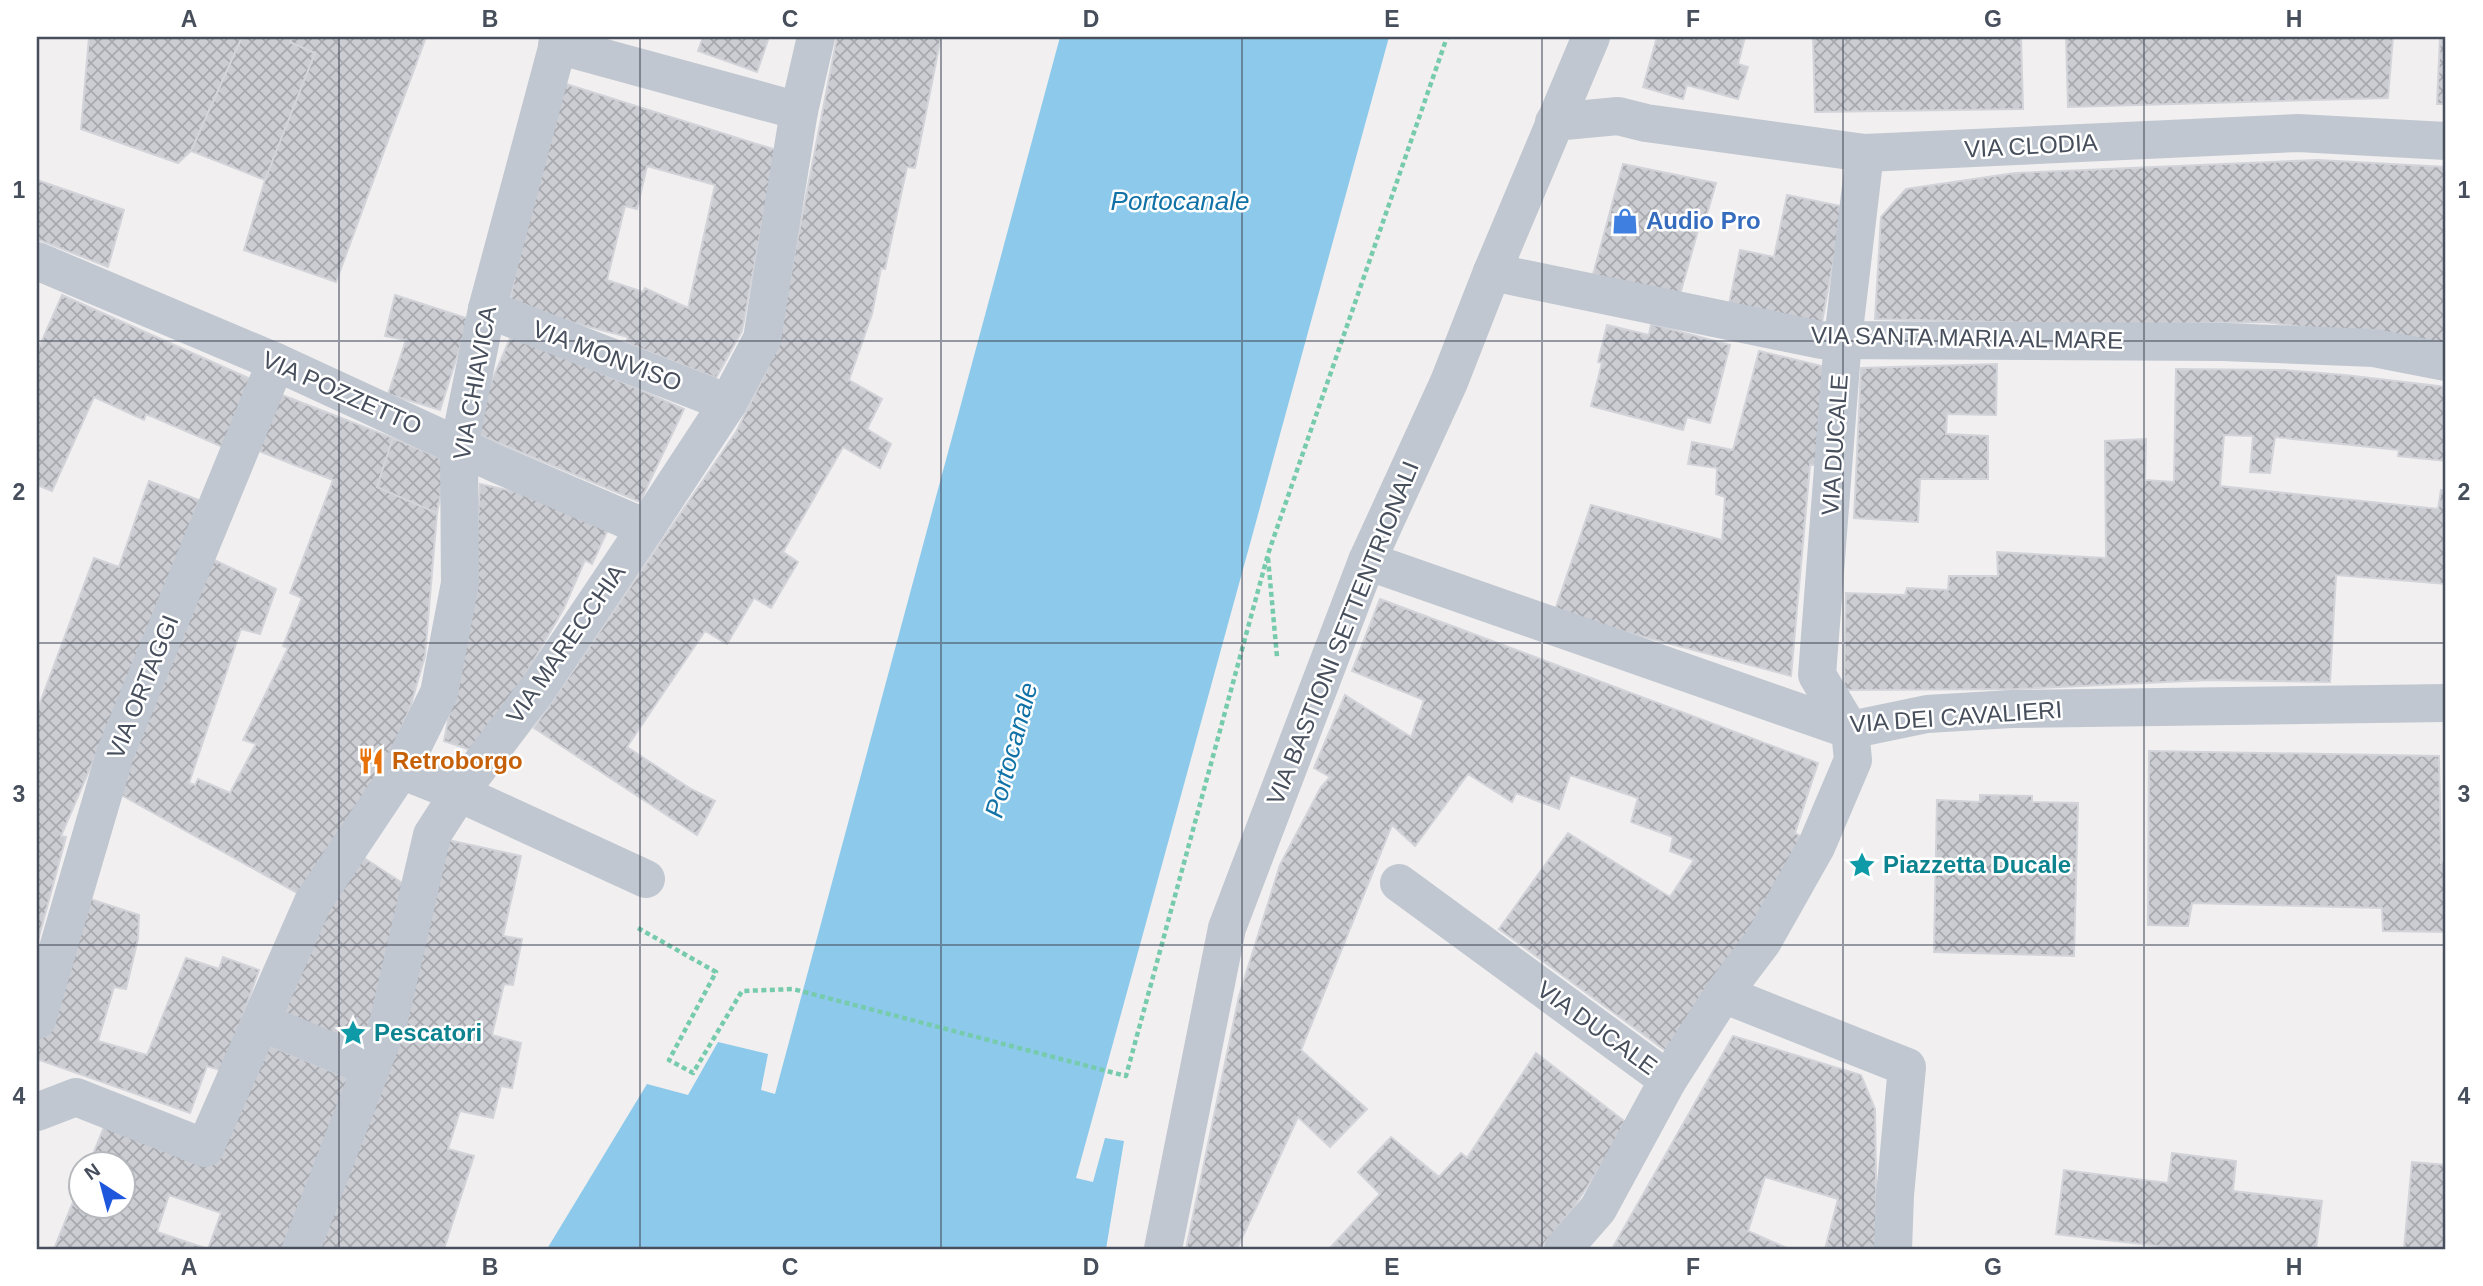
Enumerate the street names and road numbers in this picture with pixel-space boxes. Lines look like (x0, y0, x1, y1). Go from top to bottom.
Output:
street label: VIA CLODIA (1964, 129, 2098, 162)
street label: VIA CHIAVICA (448, 304, 501, 462)
street label: VIA MONVISO (529, 315, 685, 396)
street label: VIA SANTA MARIA AL MARE (1811, 321, 2123, 354)
street label: VIA POZZETTO (258, 345, 426, 440)
street label: VIA DUCALE (1816, 374, 1853, 516)
street label: VIA BASTIONI SETTENTRIONALI (1261, 457, 1424, 809)
street label: VIA MARECCHIA (501, 559, 631, 728)
street label: VIA ORTAGGI (101, 611, 184, 763)
street label: VIA DEI CAVALIERI (1849, 696, 2063, 737)
street label: VIA DUCALE (1532, 975, 1662, 1080)

